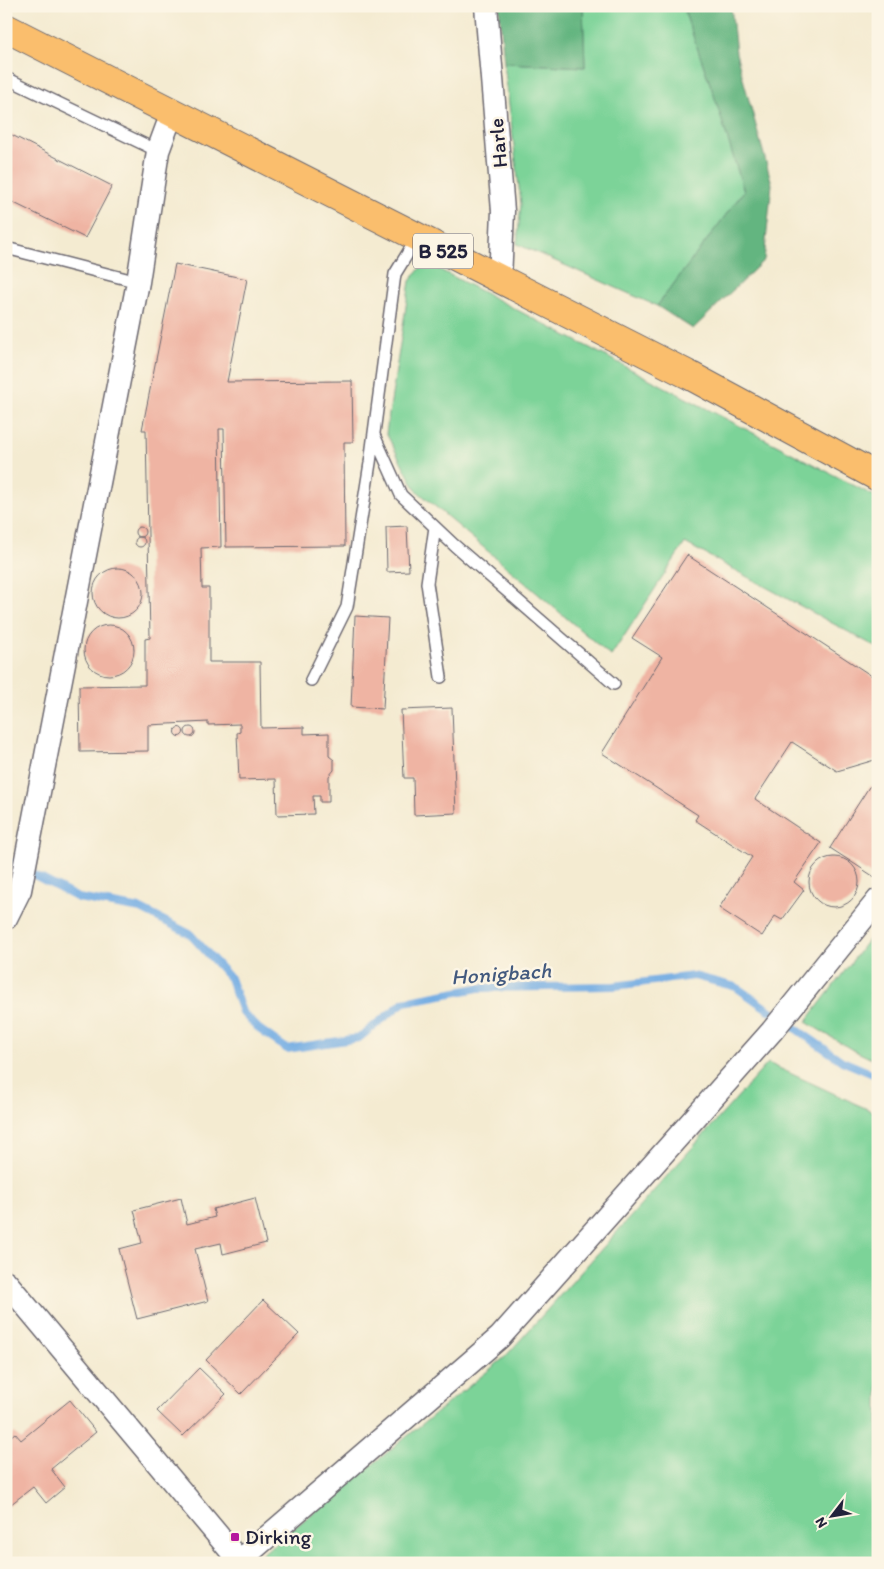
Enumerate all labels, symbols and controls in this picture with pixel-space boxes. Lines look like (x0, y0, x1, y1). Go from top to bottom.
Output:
street label: Harle (483, 117, 512, 169)
road number: B 525 (413, 234, 473, 268)
water label: Honigbach (450, 956, 553, 990)
north arrow (806, 1492, 856, 1542)
text: N (812, 1514, 831, 1531)
place label: Dirking (245, 1524, 312, 1549)
marker: Dirking (229, 1531, 241, 1543)

